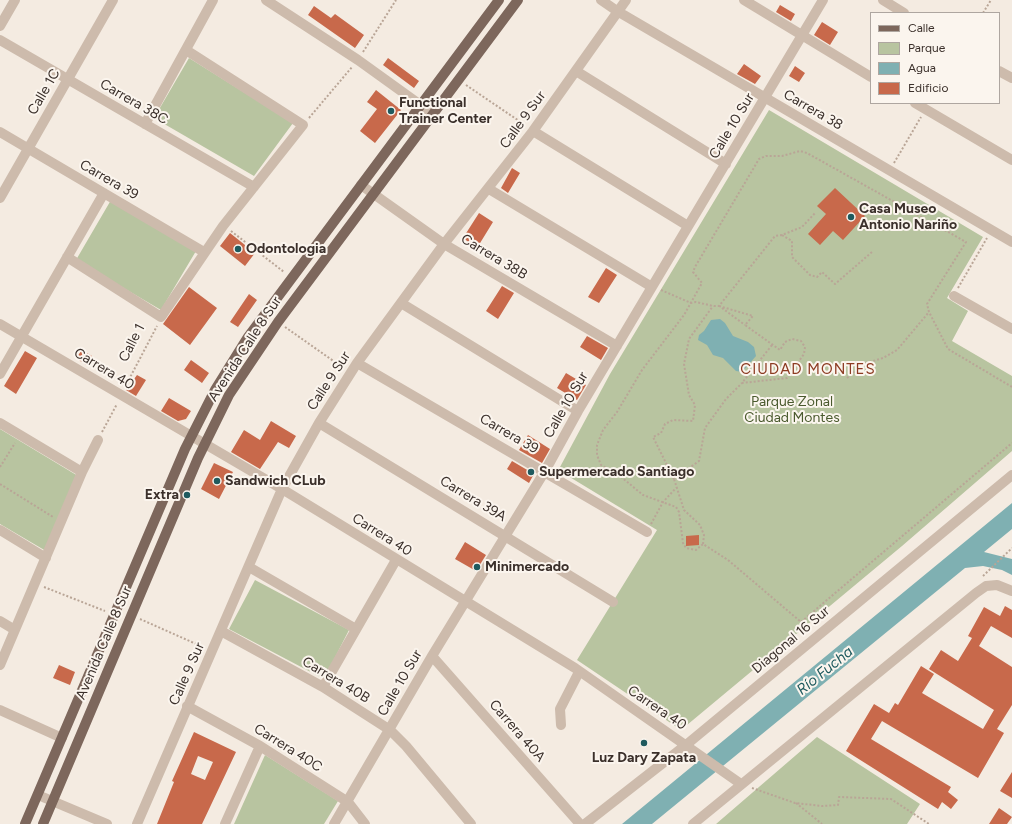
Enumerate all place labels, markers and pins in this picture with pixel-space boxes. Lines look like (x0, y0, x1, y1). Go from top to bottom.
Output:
place label: Functional Trainer Center (399, 95, 492, 128)
marker: Functional Trainer Center (386, 106, 396, 116)
place label: Casa Museo Antonio Nariño (859, 201, 957, 234)
marker: Casa Museo Antonio Nariño (846, 212, 856, 222)
place label: Odontologia (246, 241, 326, 257)
marker: Odontologia (233, 244, 243, 254)
place label: Supermercado Santiago (539, 464, 694, 480)
marker: Supermercado Santiago (526, 467, 536, 477)
place label: Sandwich CLub (225, 473, 326, 489)
marker: Sandwich CLub (212, 476, 222, 486)
place label: Extra (145, 487, 179, 503)
marker: Extra (182, 490, 192, 500)
place label: Minimercado (485, 559, 569, 575)
marker: Minimercado (472, 562, 482, 572)
marker: Luz Dary Zapata (639, 738, 649, 748)
place label: Luz Dary Zapata (592, 750, 696, 766)

